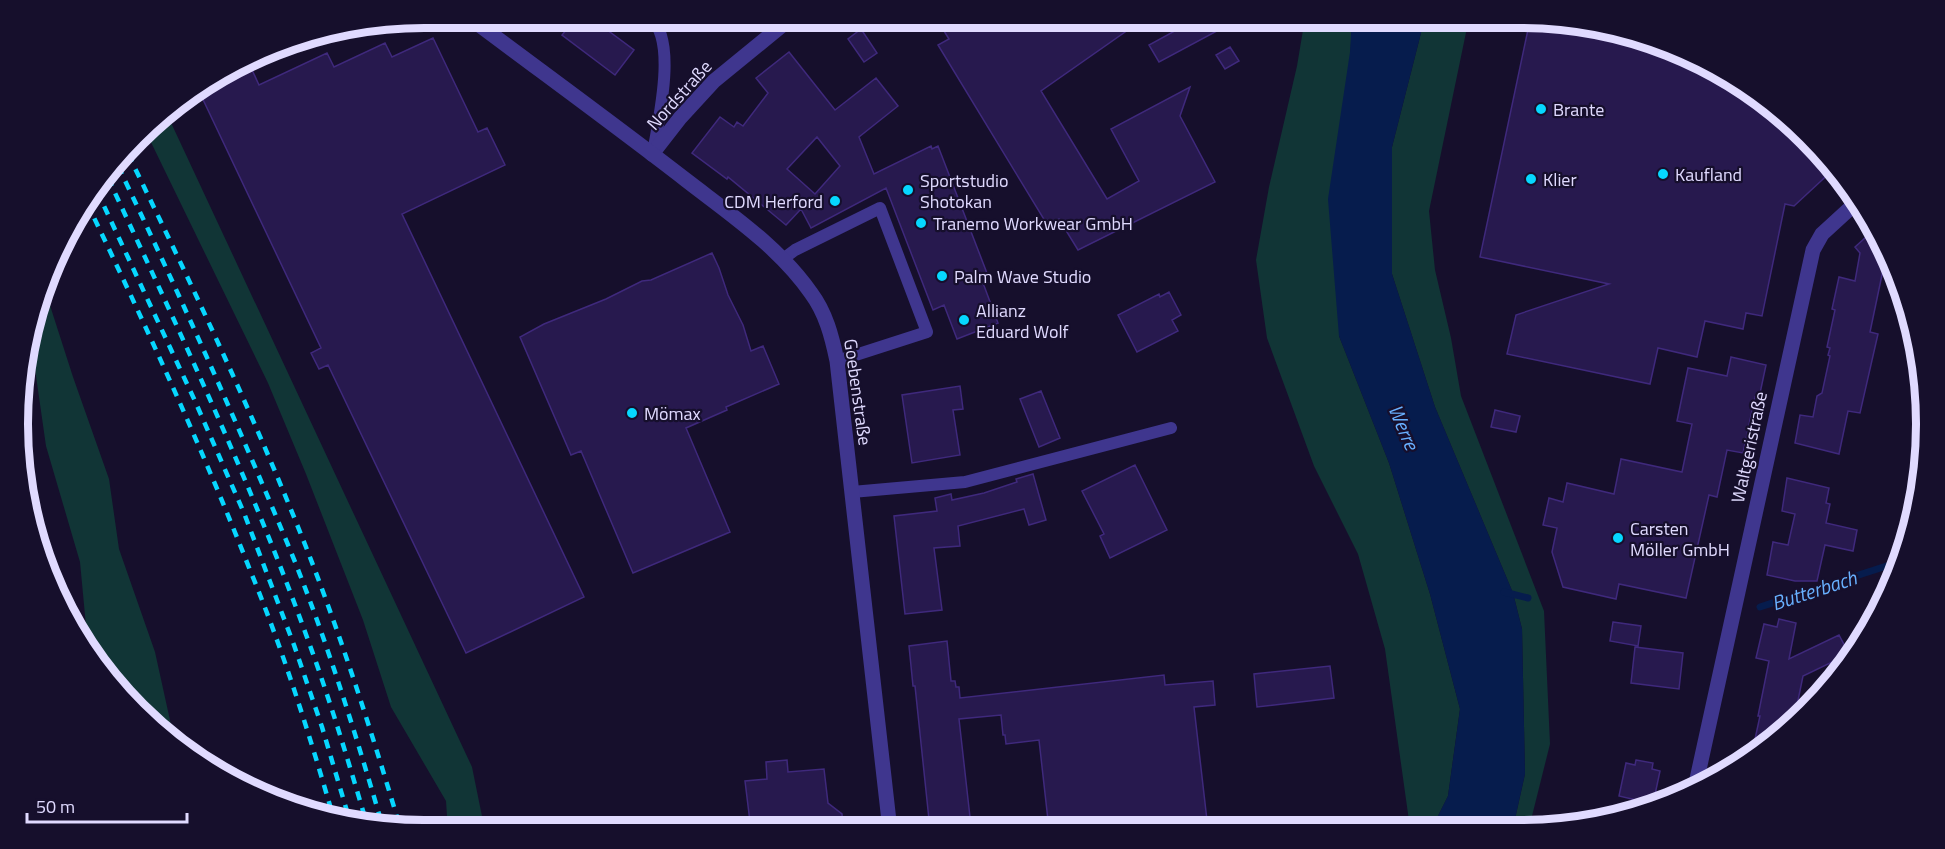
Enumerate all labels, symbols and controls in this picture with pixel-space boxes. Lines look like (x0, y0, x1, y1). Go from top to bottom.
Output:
street label: Nordstraße (640, 54, 718, 136)
place label: Brante (1553, 96, 1604, 123)
marker: Brante (1534, 102, 1548, 116)
place label: Kaufland (1675, 161, 1742, 188)
place label: Klier (1543, 166, 1577, 193)
place label: Sportstudio Shotokan (920, 167, 1009, 215)
marker: Kaufland (1656, 167, 1670, 181)
marker: Klier (1524, 172, 1538, 186)
marker: Sportstudio Shotokan (901, 183, 915, 197)
place label: CDM Herford (724, 188, 823, 215)
marker: CDM Herford (828, 194, 842, 208)
place label: Tranemo Workwear GmbH (933, 210, 1133, 237)
marker: Tranemo Workwear GmbH (914, 216, 928, 230)
place label: Palm Wave Studio (954, 263, 1091, 290)
marker: Palm Wave Studio (935, 269, 949, 283)
place label: Allianz Eduard Wolf (976, 297, 1069, 345)
marker: Allianz Eduard Wolf (957, 313, 971, 327)
street label: Goebenstraße (837, 337, 879, 447)
street label: Waltgeristraße (1724, 389, 1774, 505)
water label: Werre (1381, 399, 1428, 456)
place label: Mömax (644, 400, 701, 427)
marker: Mömax (625, 406, 639, 420)
place label: Carsten Möller GmbH (1630, 515, 1730, 563)
marker: Carsten Möller GmbH (1611, 531, 1625, 545)
water label: Butterbach (1767, 561, 1862, 618)
scale bar (27, 786, 188, 824)
text: 50 m (36, 793, 75, 820)

